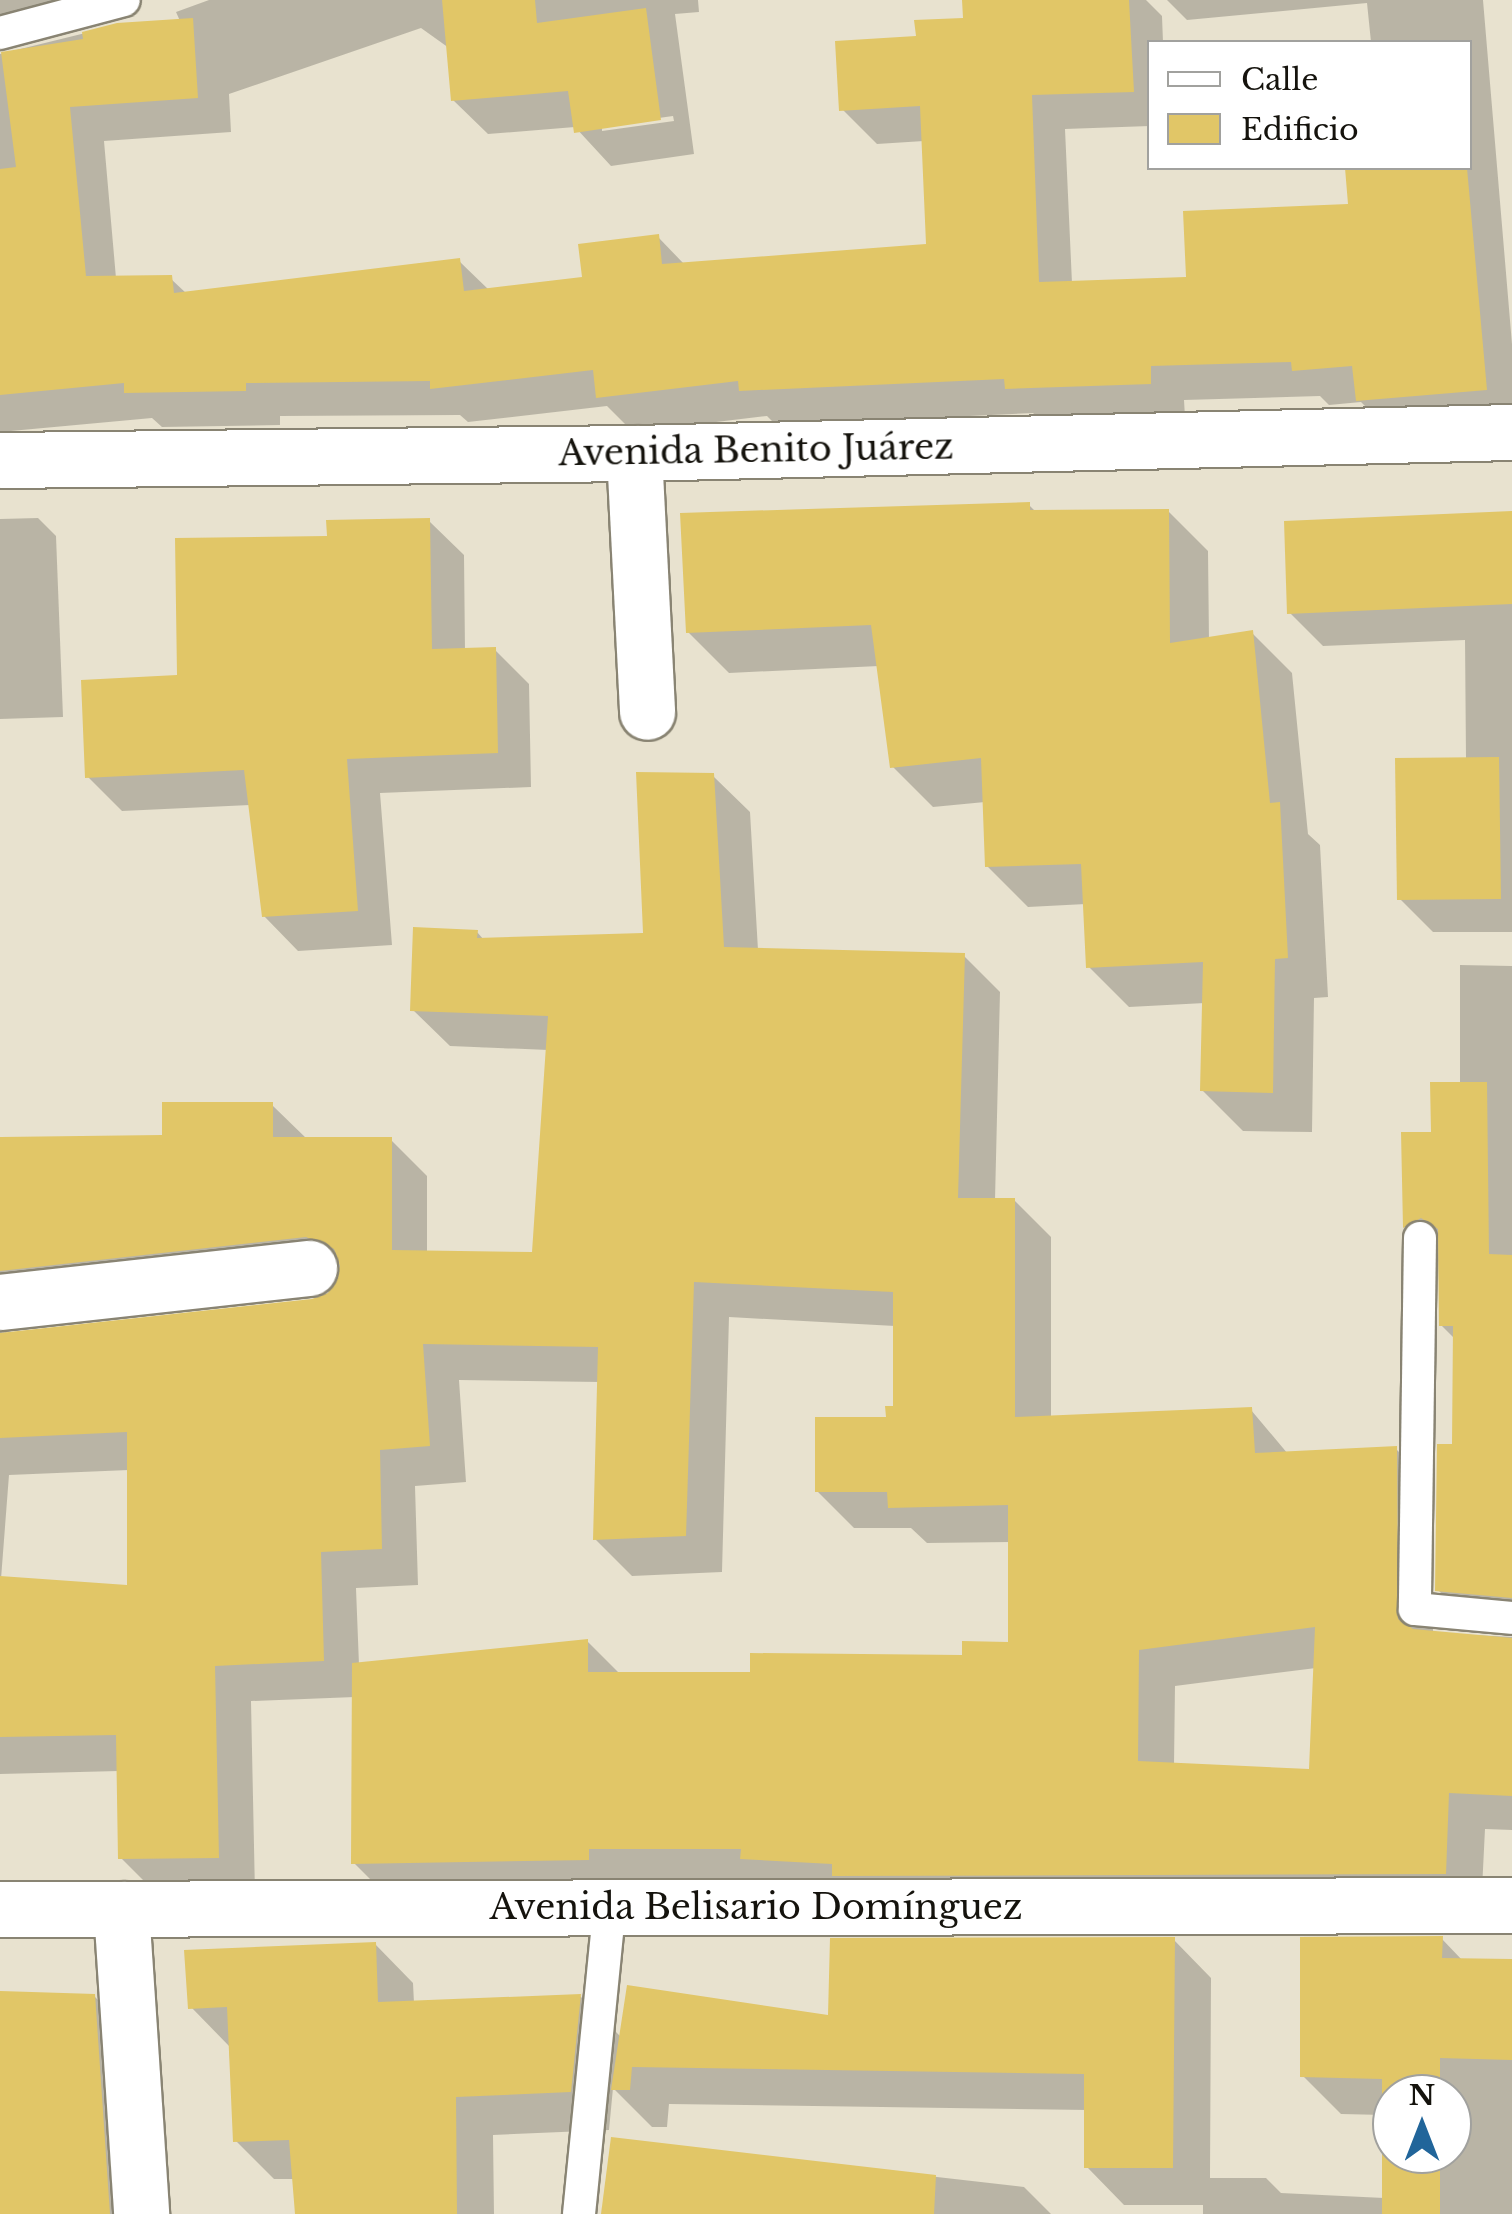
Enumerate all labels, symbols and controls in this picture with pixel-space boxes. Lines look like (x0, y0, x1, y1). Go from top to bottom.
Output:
legend (1147, 40, 1472, 170)
text: Calle (1241, 61, 1318, 98)
text: Edificio (1241, 111, 1359, 148)
street label: Avenida Benito Juárez (558, 426, 954, 474)
street label: Avenida Belisario Domínguez (489, 1886, 1023, 1928)
north arrow (1372, 2074, 1472, 2174)
text: N (1409, 2078, 1435, 2113)

